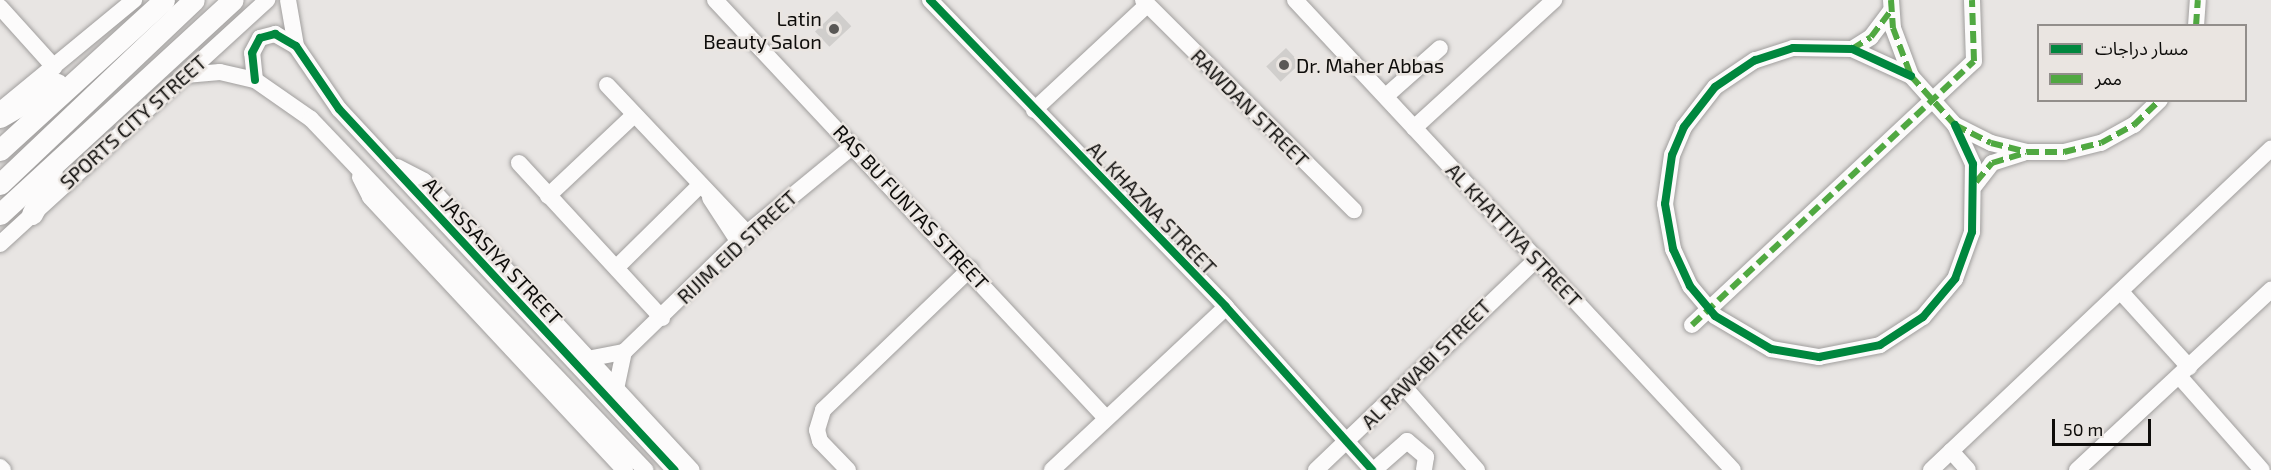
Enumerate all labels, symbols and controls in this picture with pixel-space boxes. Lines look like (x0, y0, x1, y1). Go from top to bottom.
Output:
place label: Latin Beauty Salon (703, 6, 822, 53)
marker: Latin Beauty Salon (827, 22, 841, 36)
legend (2037, 24, 2247, 102)
text: مسار دراجات (2095, 37, 2188, 59)
street label: RAWDAN STREET (1186, 44, 1314, 172)
street label: SPORTS CITY STREET (55, 50, 211, 194)
place label: Dr. Maher Abbas (1296, 53, 1445, 77)
marker: Dr. Maher Abbas (1277, 58, 1291, 72)
text: ممر (2095, 67, 2122, 89)
street label: RAS BU FUNTAS STREET (828, 120, 994, 294)
street label: AL KHAZNA STREET (1082, 136, 1222, 280)
street label: AL KHATTIYA STREET (1441, 158, 1587, 312)
street label: AL JASSASIYA STREET (418, 172, 568, 330)
street label: RIJIM EID STREET (672, 185, 802, 309)
street label: AL RAWABI STREET (1356, 294, 1496, 434)
scale bar (2055, 407, 2154, 445)
text: 50 m (2063, 418, 2103, 440)

